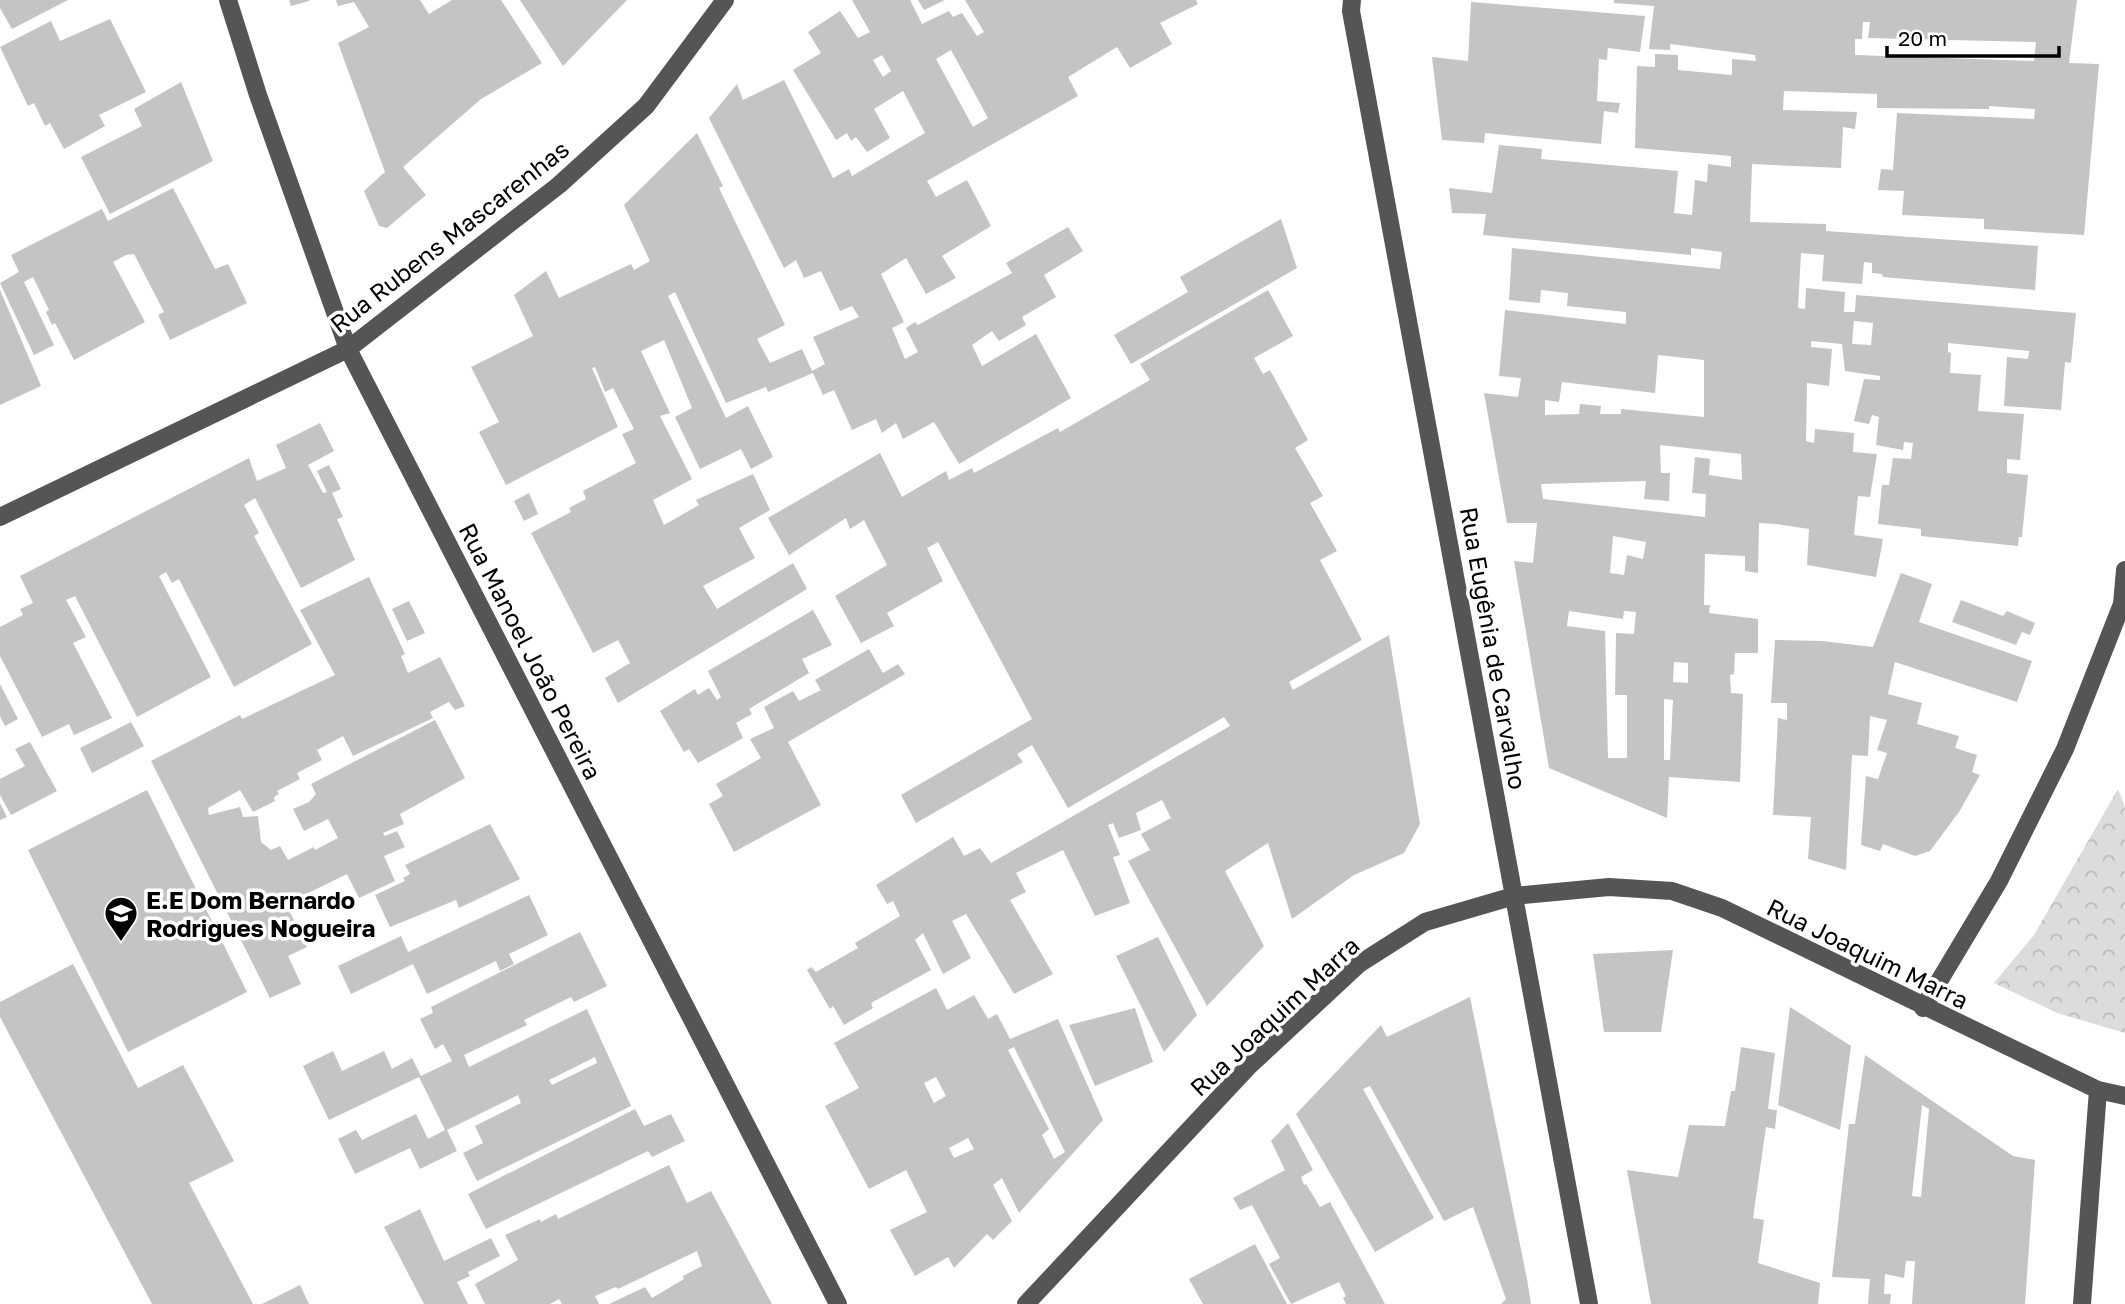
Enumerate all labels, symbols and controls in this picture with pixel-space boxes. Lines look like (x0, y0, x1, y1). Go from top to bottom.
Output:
scale bar (1887, 14, 2058, 58)
text: 20 m (1898, 25, 1947, 51)
street label: Rua Rubens Mascarenhas (324, 134, 574, 338)
street label: Rua Eugênia de Carvalho (1455, 505, 1533, 791)
street label: Rua Manoel João Pereira (454, 518, 608, 784)
place label: E.E Dom Bernardo Rodrigues Nogueira (146, 885, 375, 942)
street label: Rua Joaquim Marra (1763, 892, 1973, 1014)
school or university icon: E.E Dom Bernardo Rodrigues Nogueira (102, 894, 140, 943)
street label: Rua Joaquim Marra (1184, 930, 1364, 1102)

